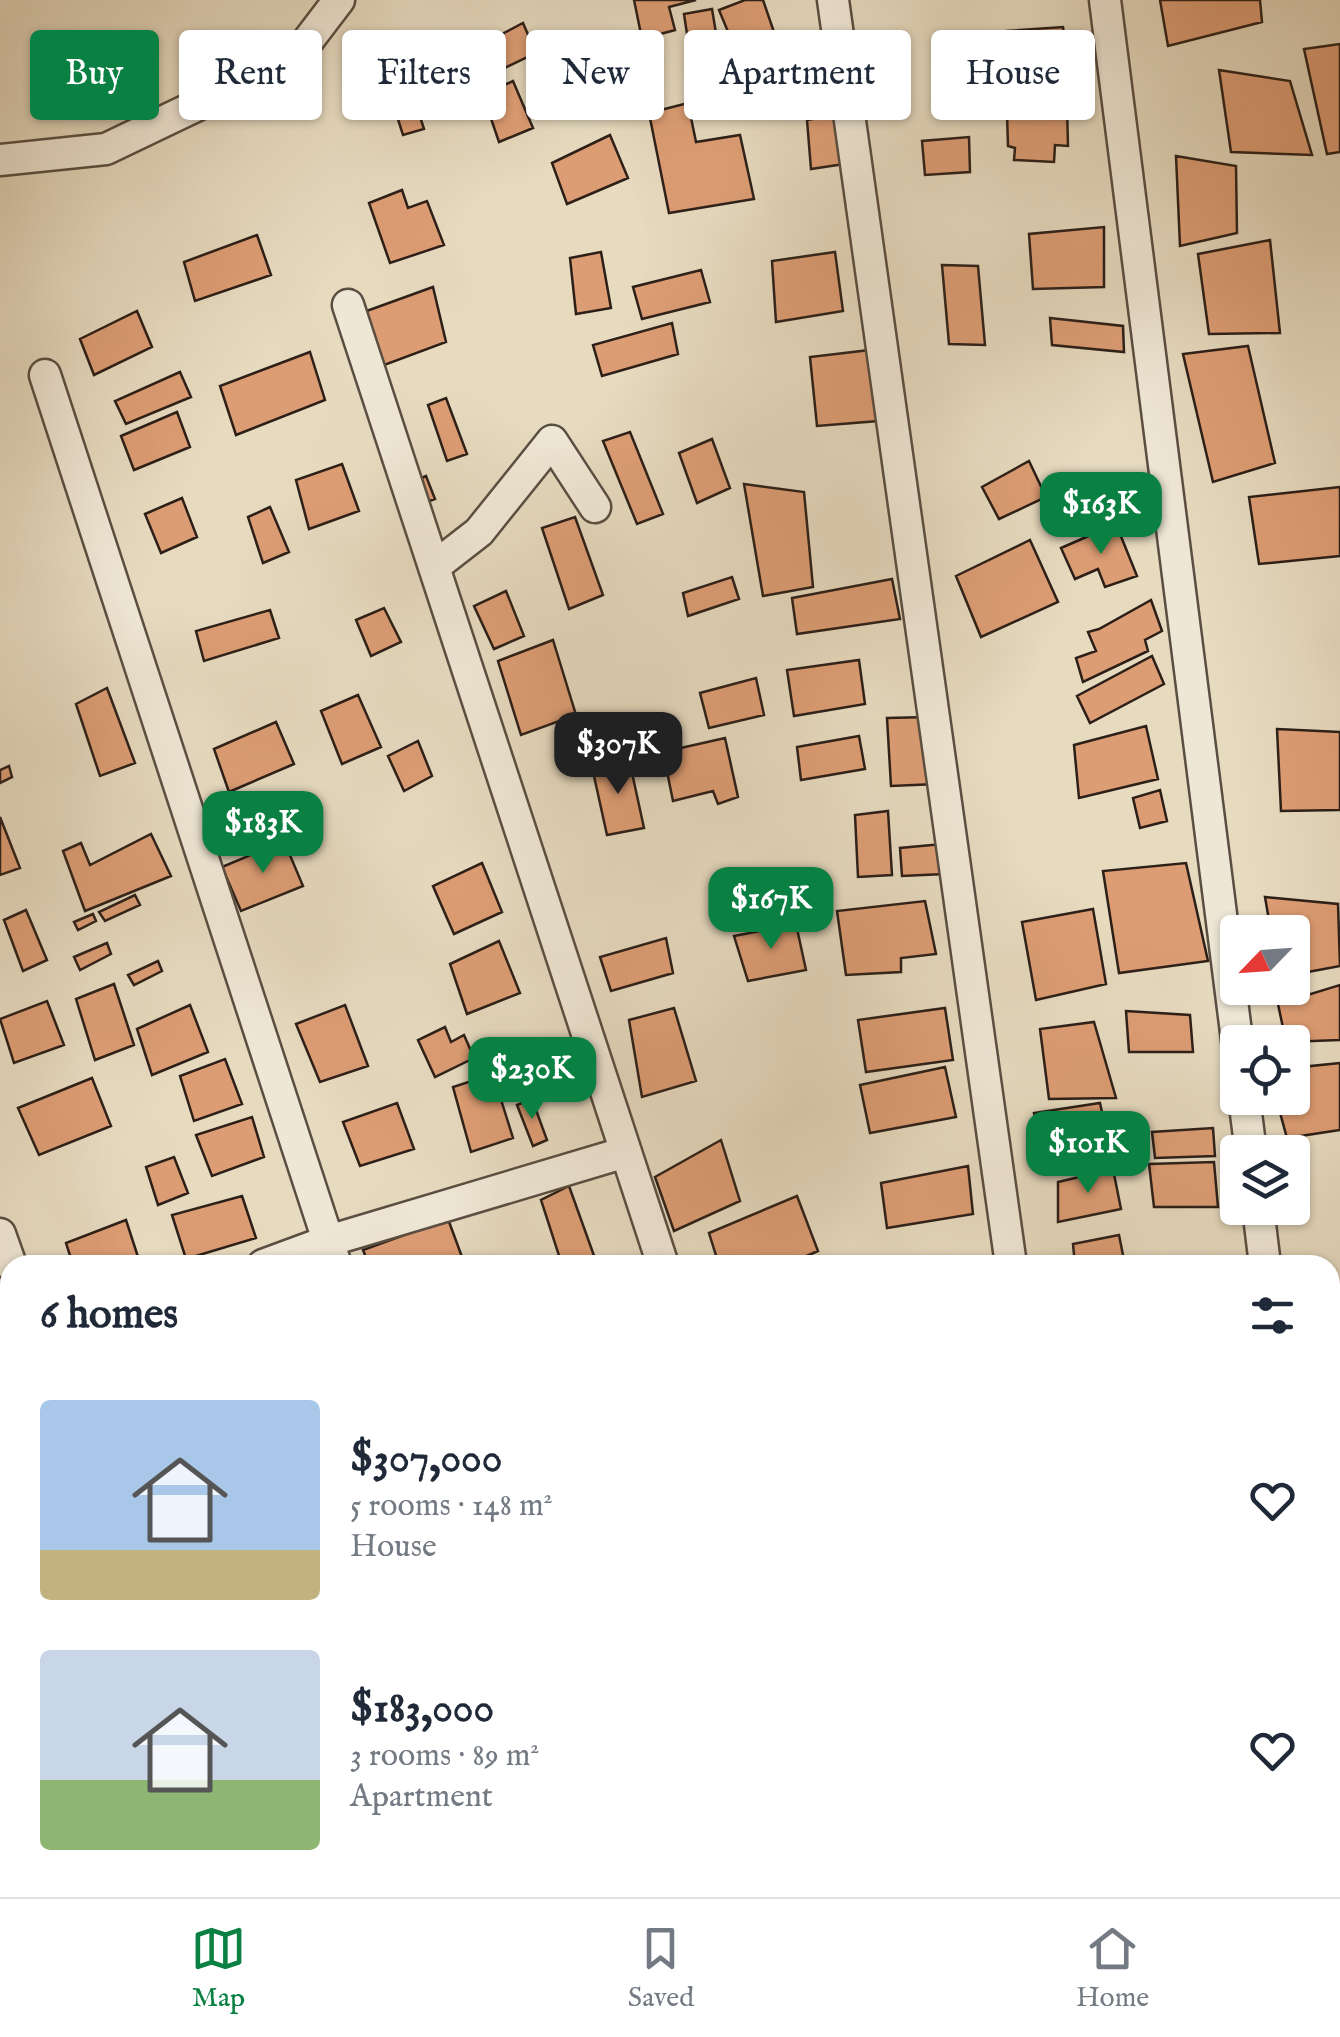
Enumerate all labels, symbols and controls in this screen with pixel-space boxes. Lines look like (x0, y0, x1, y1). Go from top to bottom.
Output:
chip: Buy (30, 30, 159, 120)
chip: Rent (179, 30, 322, 120)
chip: Filters (342, 30, 506, 120)
chip: New (526, 30, 664, 120)
chip: Apartment (684, 30, 911, 120)
chip: House (931, 30, 1095, 120)
pin: $163K (1031, 472, 1171, 557)
text: $163K (1062, 484, 1140, 525)
pin: $307K (548, 712, 688, 797)
text: $307K (576, 724, 660, 765)
pin: $183K (193, 791, 333, 876)
text: $183K (224, 803, 302, 844)
pin: $167K (701, 867, 841, 952)
text: $167K (730, 879, 812, 920)
north arrow (1220, 915, 1310, 1005)
map controls (1220, 915, 1310, 1225)
button: locate (1220, 1025, 1310, 1115)
pin: $230K (462, 1037, 602, 1122)
text: $230K (490, 1049, 574, 1090)
pin: $101K (1018, 1111, 1158, 1196)
text: $101K (1048, 1123, 1128, 1164)
button: layers (1220, 1135, 1310, 1225)
icon: filters (1245, 1288, 1300, 1343)
text: 6 homes (40, 1289, 178, 1342)
text: $307,000 (350, 1433, 502, 1486)
icon: home (120, 1440, 240, 1560)
icon: heart (1245, 1473, 1300, 1528)
text: 5 rooms · 148 m² (350, 1486, 553, 1527)
text: House (350, 1527, 437, 1568)
text: $183,000 (350, 1683, 494, 1736)
icon: home (120, 1690, 240, 1810)
icon: heart (1245, 1723, 1300, 1778)
text: 3 rooms · 89 m² (350, 1736, 539, 1777)
text: Apartment (350, 1777, 493, 1818)
tab: Map (191, 1921, 246, 2016)
tab: Saved (628, 1921, 694, 2016)
tab: Home (1076, 1921, 1149, 2016)

